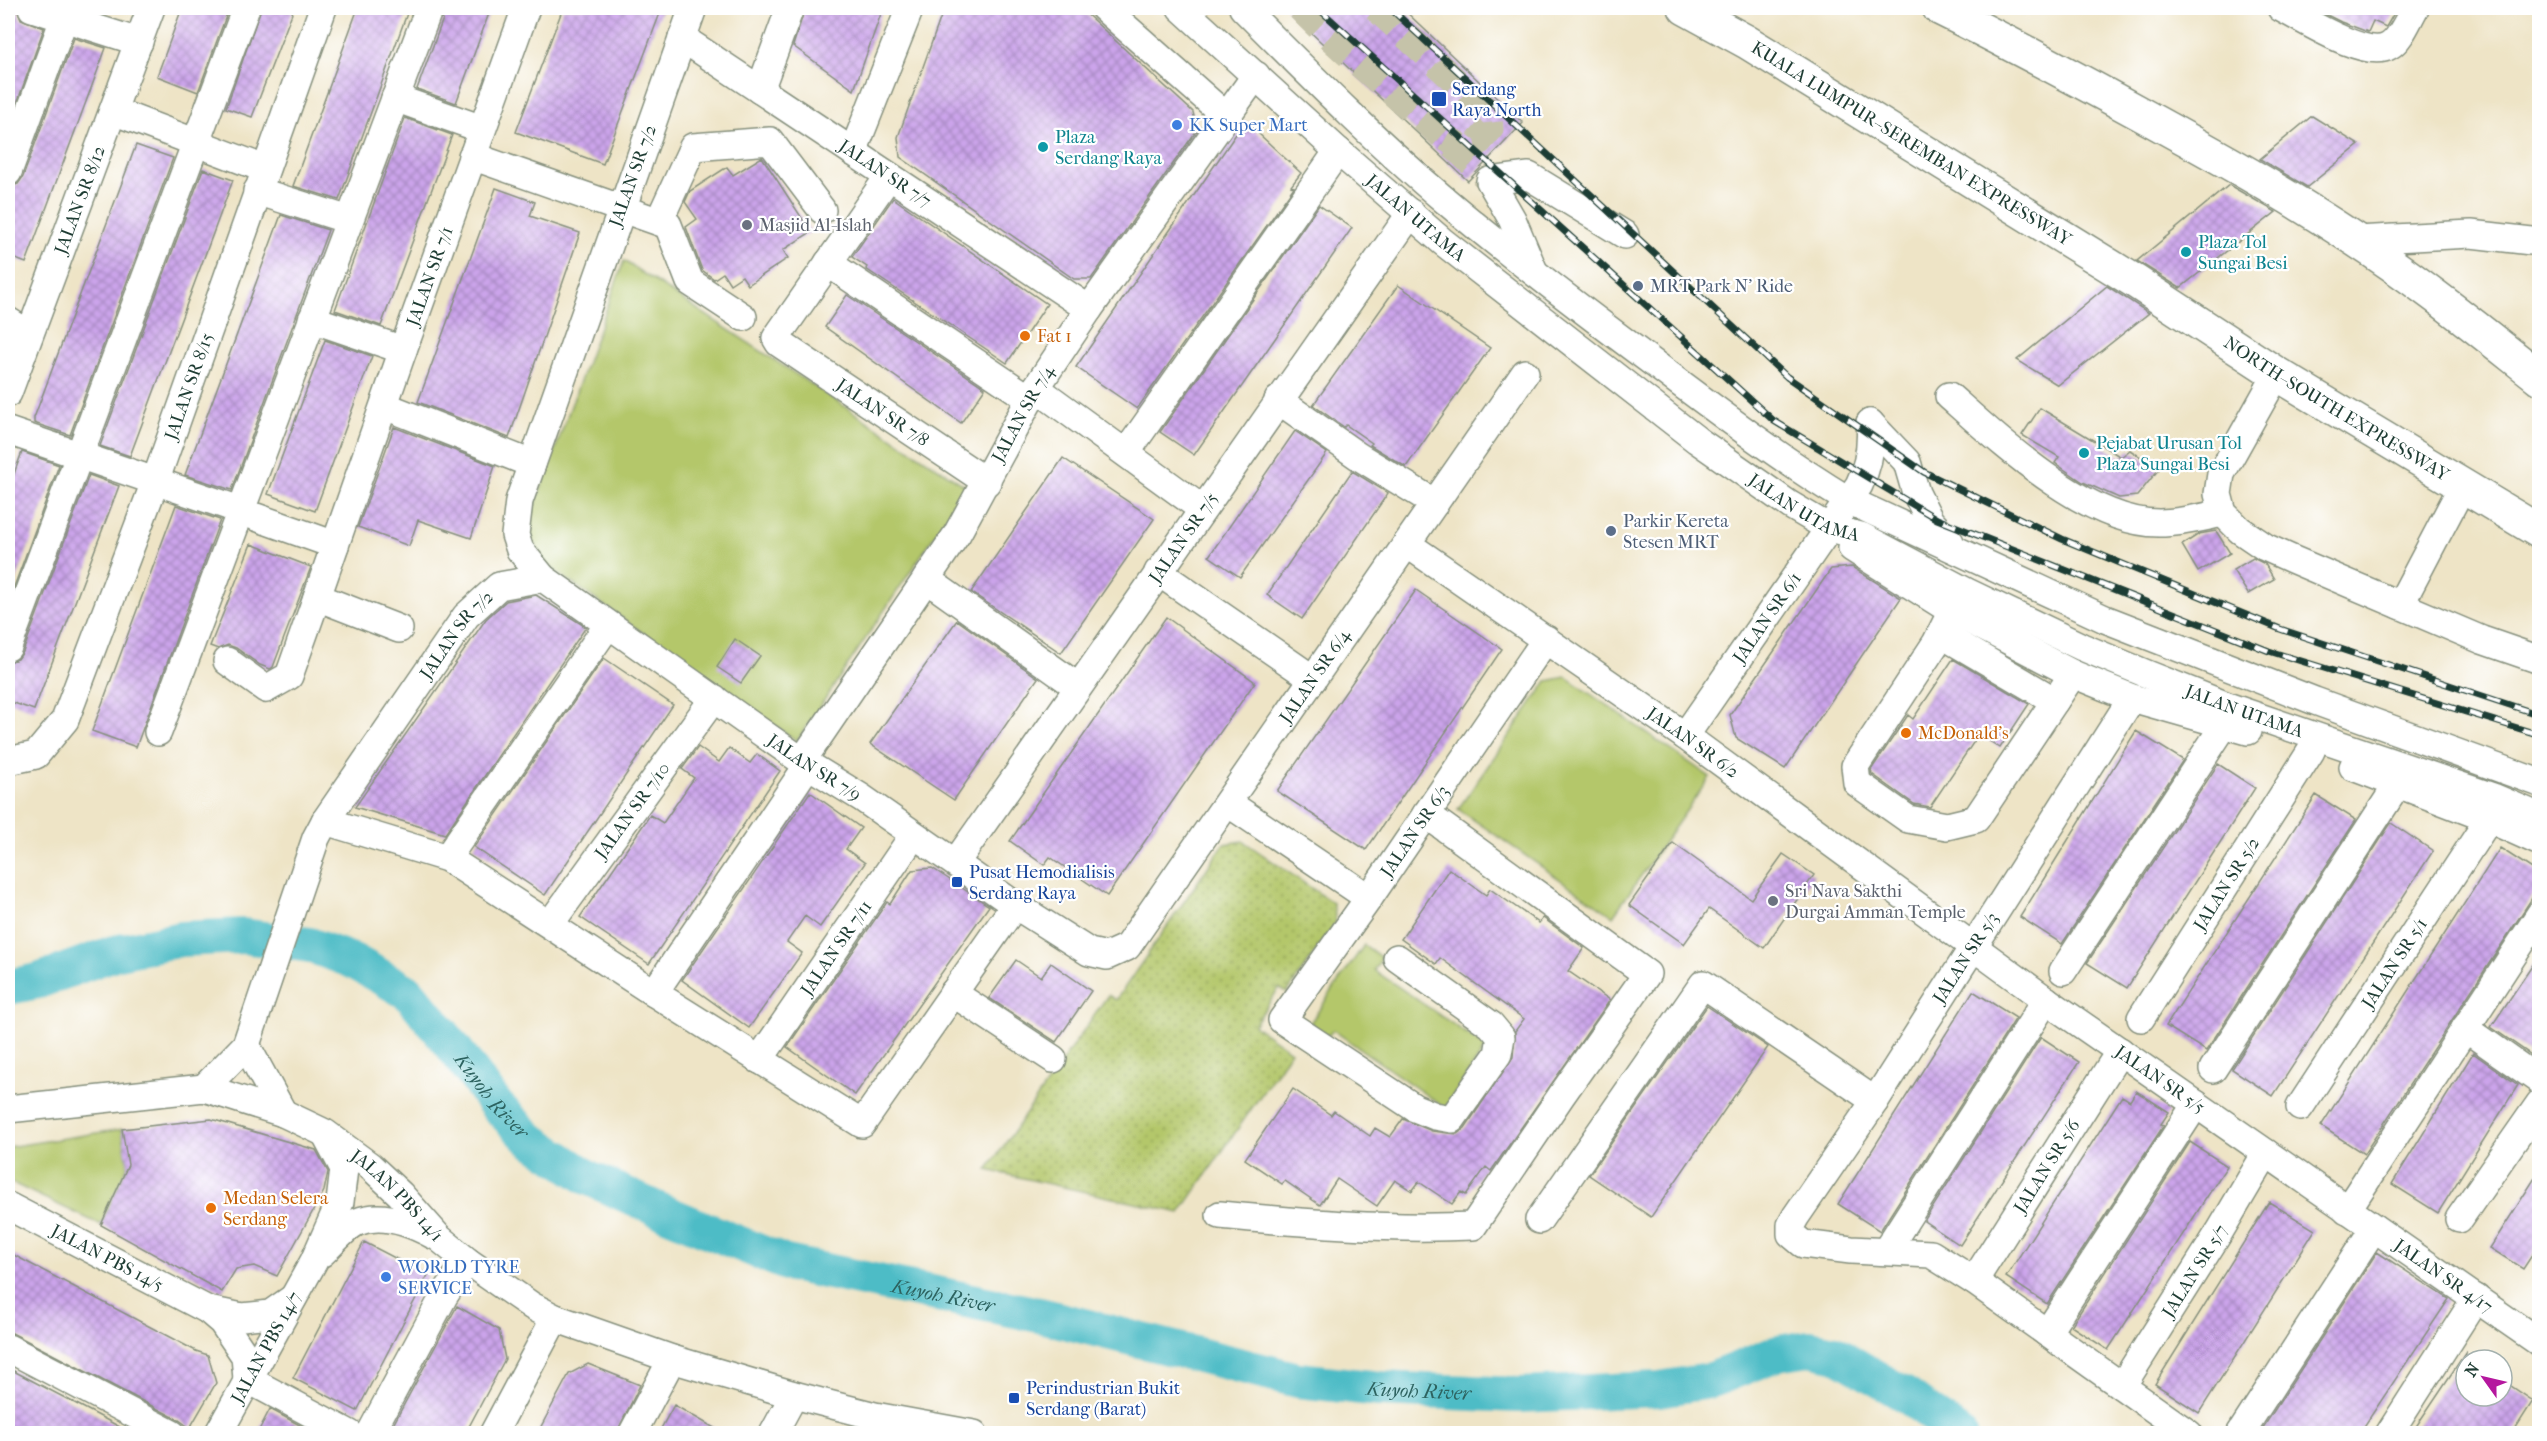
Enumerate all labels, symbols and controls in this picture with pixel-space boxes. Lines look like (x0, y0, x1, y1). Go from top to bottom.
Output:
street label: KUALA LUMPUR–SEREMBAN EXPRESSWAY (1748, 37, 2076, 251)
place label: Serdang Raya North (1452, 79, 1542, 121)
marker: Serdang Raya North (1430, 90, 1448, 108)
place label: KK Super Mart (1189, 115, 1308, 136)
marker: KK Super Mart (1170, 118, 1184, 132)
street label: JALAN SR 7/2 (604, 122, 661, 232)
place label: Plaza Serdang Raya (1055, 127, 1162, 169)
street label: JALAN SR 7/7 (833, 134, 935, 212)
marker: Plaza Serdang Raya (1036, 140, 1050, 154)
street label: JALAN SR 8/12 (49, 143, 109, 259)
street label: JALAN UTAMA (1360, 168, 1470, 266)
place label: Masjid Al-Islah (759, 215, 872, 236)
marker: Masjid Al-Islah (740, 218, 754, 232)
street label: JALAN SR 7/1 (401, 224, 457, 331)
place label: Plaza Tol Sungai Besi (2198, 232, 2288, 274)
marker: Plaza Tol Sungai Besi (2179, 245, 2193, 259)
place label: MRT Park N' Ride (1650, 276, 1793, 297)
marker: MRT Park N' Ride (1631, 279, 1645, 293)
place label: Fat 1 (1037, 326, 1072, 347)
marker: Fat 1 (1018, 329, 1032, 343)
street label: JALAN SR 8/15 (160, 330, 218, 445)
street label: NORTH–SOUTH EXPRESSWAY (2220, 332, 2454, 486)
street label: JALAN SR 7/4 (986, 361, 1059, 468)
street label: JALAN SR 7/8 (831, 373, 933, 451)
place label: Pejabat Urusan Tol Plaza Sungai Besi (2096, 433, 2242, 475)
marker: Pejabat Urusan Tol Plaza Sungai Besi (2077, 446, 2091, 460)
street label: JALAN UTAMA (1743, 468, 1862, 546)
street label: JALAN SR 7/5 (1143, 488, 1222, 589)
place label: Parkir Kereta Stesen MRT (1623, 511, 1729, 553)
marker: Parkir Kereta Stesen MRT (1604, 524, 1618, 538)
street label: JALAN SR 6/1 (1727, 568, 1806, 669)
street label: JALAN SR 7/2 (414, 586, 497, 685)
street label: JALAN SR 6/4 (1274, 625, 1355, 729)
street label: JALAN UTAMA (2180, 679, 2306, 742)
street label: JALAN SR 6/2 (1641, 701, 1743, 782)
place label: McDonald's (1918, 723, 2009, 744)
marker: McDonald's (1899, 726, 1913, 740)
street label: JALAN SR 7/9 (762, 728, 865, 805)
street label: JALAN SR 7/10 (589, 758, 674, 865)
street label: JALAN SR 6/3 (1375, 781, 1453, 883)
street label: JALAN SR 5/2 (2188, 833, 2264, 936)
place label: Pusat Hemodialisis Serdang Raya (969, 862, 1115, 904)
marker: Pusat Hemodialisis Serdang Raya (950, 875, 964, 889)
place label: Sri Nava Sakthi Durgai Amman Temple (1785, 881, 1966, 923)
marker: Sri Nava Sakthi Durgai Amman Temple (1766, 894, 1780, 908)
street label: JALAN SR 7/11 (795, 896, 876, 1001)
street label: JALAN SR 5/3 (1928, 909, 2003, 1009)
street label: JALAN SR 5/1 (2356, 914, 2432, 1014)
street label: JALAN SR 5/5 (2109, 1040, 2209, 1118)
water label: Kuyoh River (449, 1047, 535, 1144)
street label: JALAN SR 5/6 (2008, 1115, 2084, 1219)
street label: JALAN PBS 14/1 (345, 1144, 448, 1246)
place label: Medan Selera Serdang (223, 1188, 329, 1230)
marker: Medan Selera Serdang (204, 1201, 218, 1215)
street label: JALAN PBS 14/5 (46, 1219, 167, 1296)
street label: JALAN SR 5/7 (2156, 1221, 2232, 1323)
street label: JALAN SR 4/17 (2389, 1233, 2497, 1318)
place label: WORLD TYRE SERVICE (397, 1257, 519, 1299)
marker: WORLD TYRE SERVICE (379, 1270, 393, 1284)
water label: Kuyoh River (888, 1273, 999, 1317)
street label: JALAN PBS 14/7 (226, 1288, 306, 1409)
north arrow (2454, 1348, 2514, 1408)
text: N (2461, 1359, 2484, 1380)
water label: Kuyoh River (1364, 1376, 1473, 1405)
place label: Perindustrian Bukit Serdang (Barat) (1026, 1378, 1181, 1420)
marker: Perindustrian Bukit Serdang (Barat) (1007, 1391, 1021, 1405)

